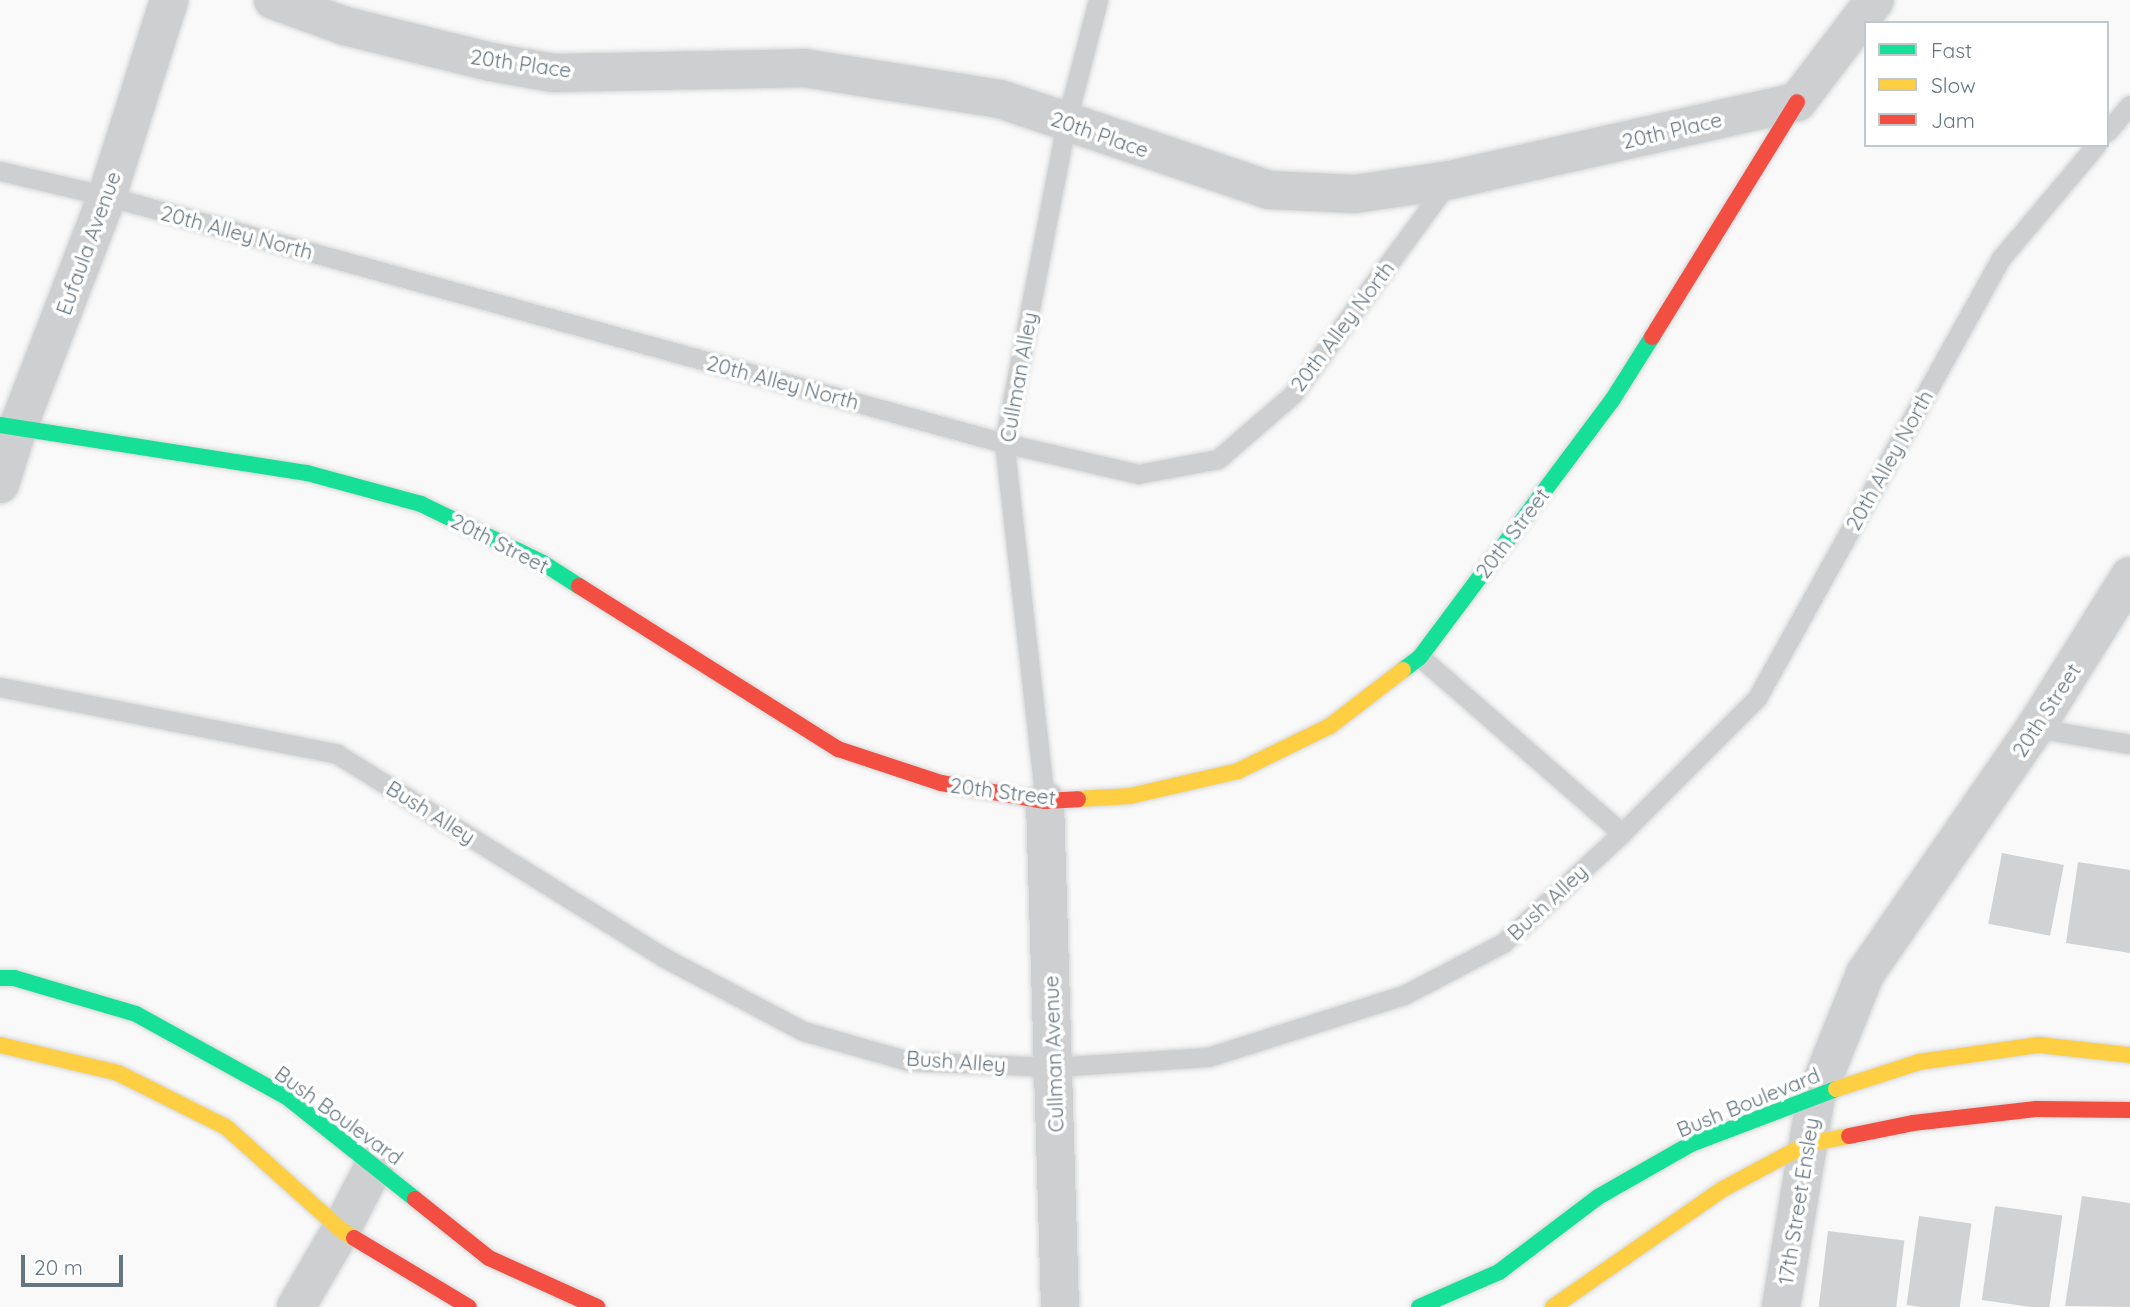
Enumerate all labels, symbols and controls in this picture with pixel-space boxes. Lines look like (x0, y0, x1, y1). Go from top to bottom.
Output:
legend (1864, 21, 2109, 147)
text: Fast (1931, 37, 1972, 63)
street label: 20th Place (469, 43, 573, 83)
text: Slow (1931, 72, 1976, 98)
street label: 20th Place (1048, 106, 1152, 162)
street label: 20th Place (1620, 106, 1724, 154)
text: Jam (1931, 107, 1975, 133)
street label: Eufaula Avenue (50, 168, 126, 318)
street label: 20th Alley North (158, 200, 316, 264)
street label: 20th Alley North (1285, 256, 1399, 396)
street label: Cullman Alley (994, 310, 1042, 444)
street label: 20th Alley North (704, 350, 862, 414)
street label: 20th Alley North (1840, 385, 1938, 535)
street label: 20th Street (1470, 483, 1554, 583)
street label: 20th Street (447, 508, 553, 578)
street label: 20th Street (2006, 659, 2086, 761)
street label: 20th Street (949, 772, 1057, 810)
street label: Bush Alley (382, 775, 480, 849)
street label: Bush Alley (1502, 859, 1592, 945)
street label: Cullman Avenue (1038, 975, 1068, 1133)
street label: Bush Alley (905, 1045, 1007, 1077)
street label: Bush Boulevard (270, 1060, 408, 1170)
street label: Bush Boulevard (1673, 1062, 1823, 1142)
street label: 17th Street Ensley (1772, 1116, 1824, 1286)
scale bar (24, 1240, 126, 1284)
text: 20 m (34, 1254, 83, 1280)

